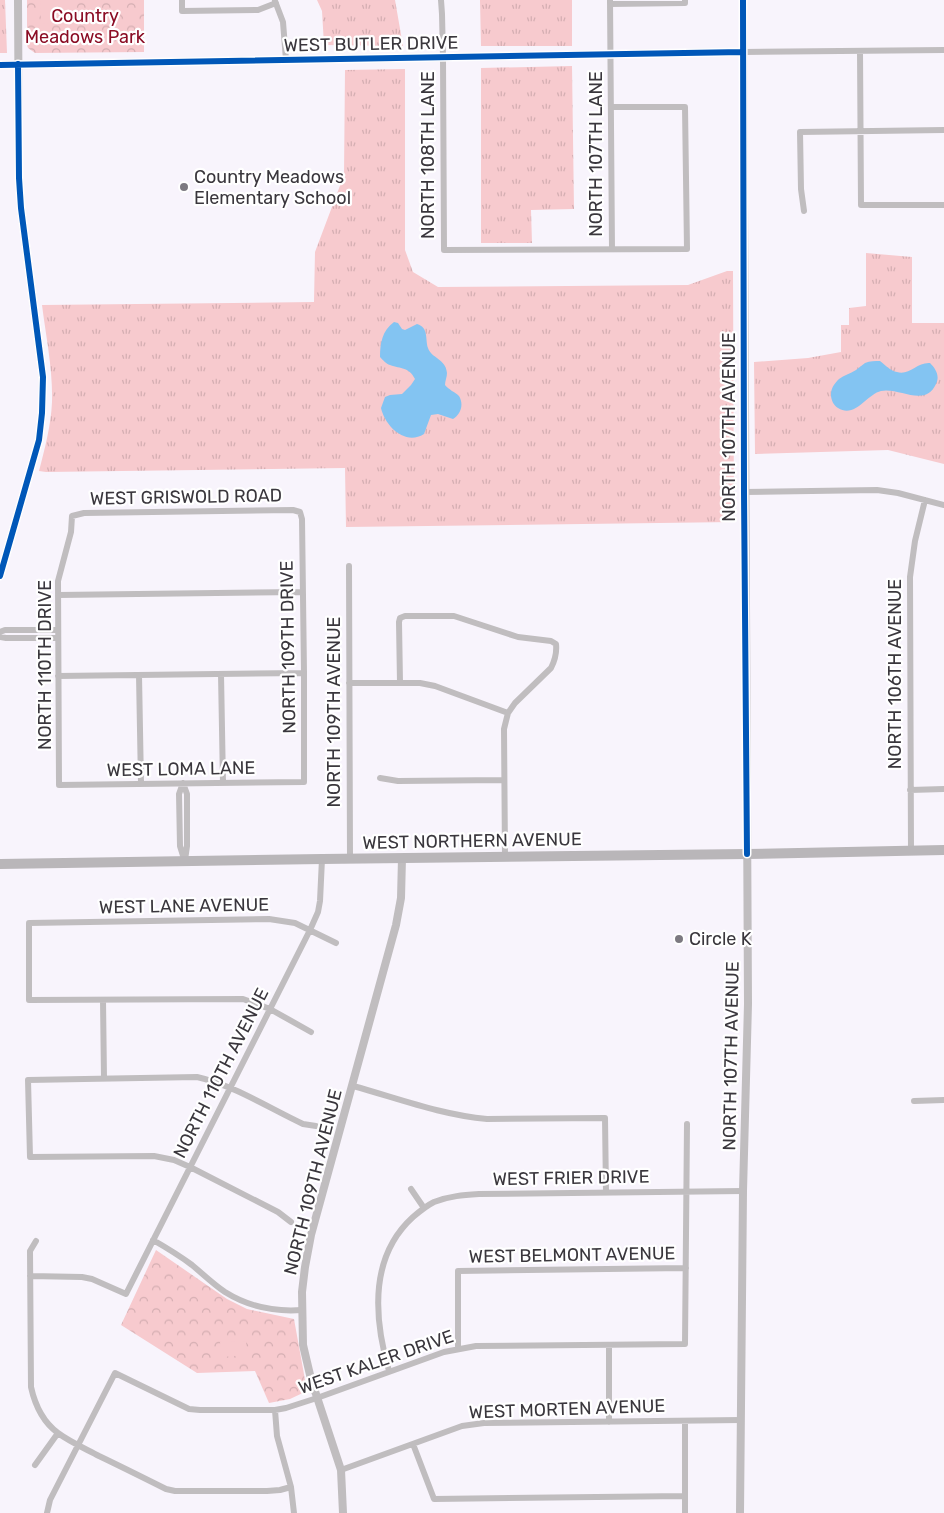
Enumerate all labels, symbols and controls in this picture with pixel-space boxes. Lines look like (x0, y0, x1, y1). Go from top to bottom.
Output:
park label: Country Meadows Park (25, 5, 146, 48)
street label: WEST BUTLER DRIVE (283, 31, 459, 57)
street label: NORTH 108TH LANE (417, 71, 439, 239)
street label: NORTH 107TH LANE (585, 71, 607, 237)
place label: Country Meadows Elementary School (194, 166, 351, 209)
marker: Country Meadows Elementary School (178, 181, 190, 193)
street label: NORTH 107TH AVENUE (718, 332, 740, 522)
street label: WEST GRISWOLD ROAD (90, 484, 282, 510)
street label: NORTH 109TH DRIVE (275, 560, 301, 734)
street label: NORTH 106TH AVENUE (884, 579, 906, 769)
street label: NORTH 110TH DRIVE (34, 580, 56, 750)
street label: NORTH 109TH AVENUE (323, 617, 345, 807)
street label: WEST LOMA LANE (106, 757, 256, 781)
street label: WEST NORTHERN AVENUE (362, 828, 582, 854)
street label: WEST LANE AVENUE (99, 894, 269, 918)
place label: Circle K (689, 928, 752, 950)
marker: Circle K (673, 933, 685, 945)
street label: NORTH 107TH AVENUE (718, 961, 744, 1151)
street label: NORTH 110TH AVENUE (169, 984, 273, 1162)
street label: NORTH 109TH AVENUE (279, 1087, 347, 1277)
street label: WEST FRIER DRIVE (492, 1166, 650, 1190)
street label: WEST BELMONT AVENUE (469, 1242, 675, 1268)
street label: WEST KALER DRIVE (296, 1325, 456, 1399)
street label: WEST MORTEN AVENUE (468, 1395, 666, 1423)

